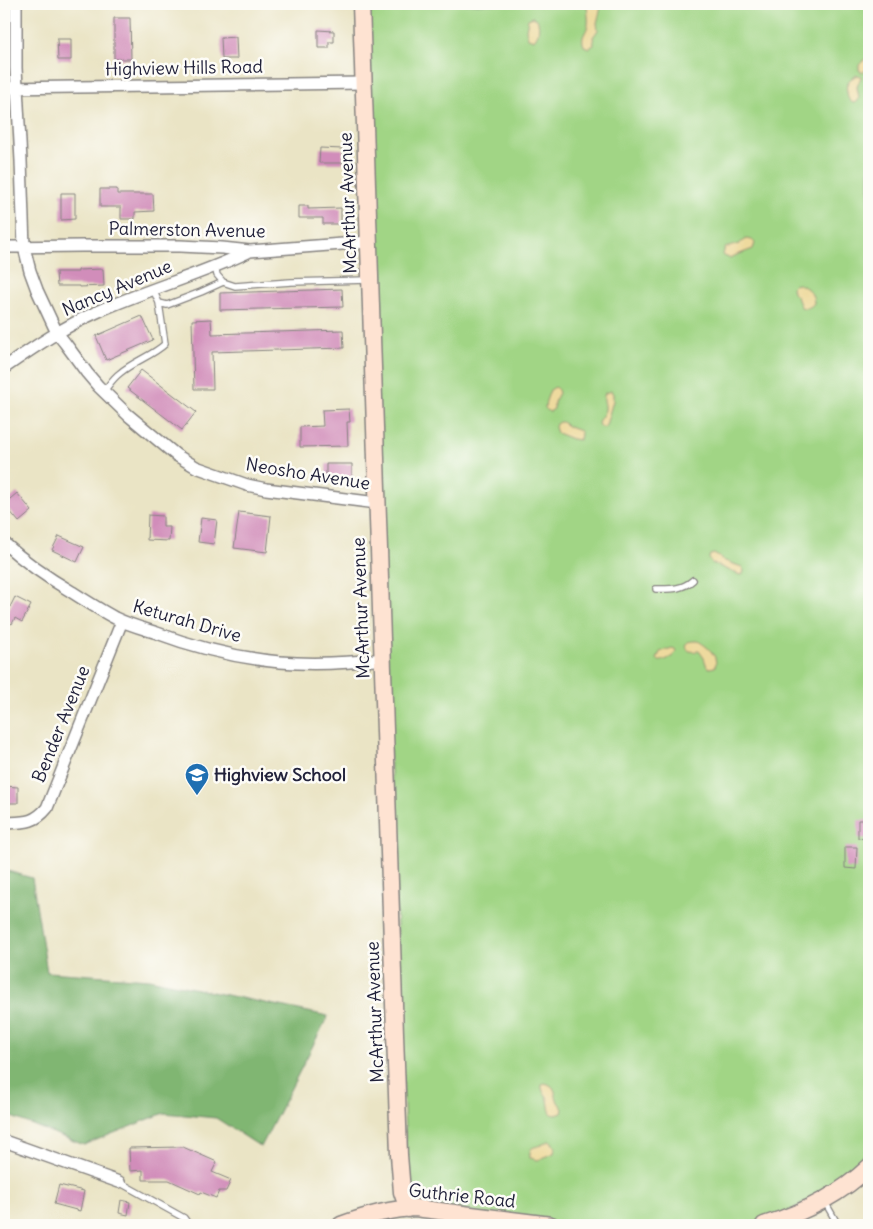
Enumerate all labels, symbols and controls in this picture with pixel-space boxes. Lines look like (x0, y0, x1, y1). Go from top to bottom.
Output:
street label: Highview Hills Road (105, 55, 264, 80)
street label: McArthur Avenue (334, 132, 361, 274)
street label: Palmerston Avenue (108, 217, 266, 242)
street label: Nancy Avenue (58, 254, 175, 321)
street label: Neosho Avenue (244, 452, 372, 495)
street label: McArthur Avenue (347, 537, 374, 679)
street label: Keturah Drive (130, 594, 244, 647)
street label: Bender Avenue (27, 662, 94, 786)
school or university icon: Highview School (184, 762, 210, 796)
place label: Highview School (214, 763, 346, 786)
street label: McArthur Avenue (361, 941, 388, 1083)
street label: Guthrie Road (407, 1178, 517, 1213)

